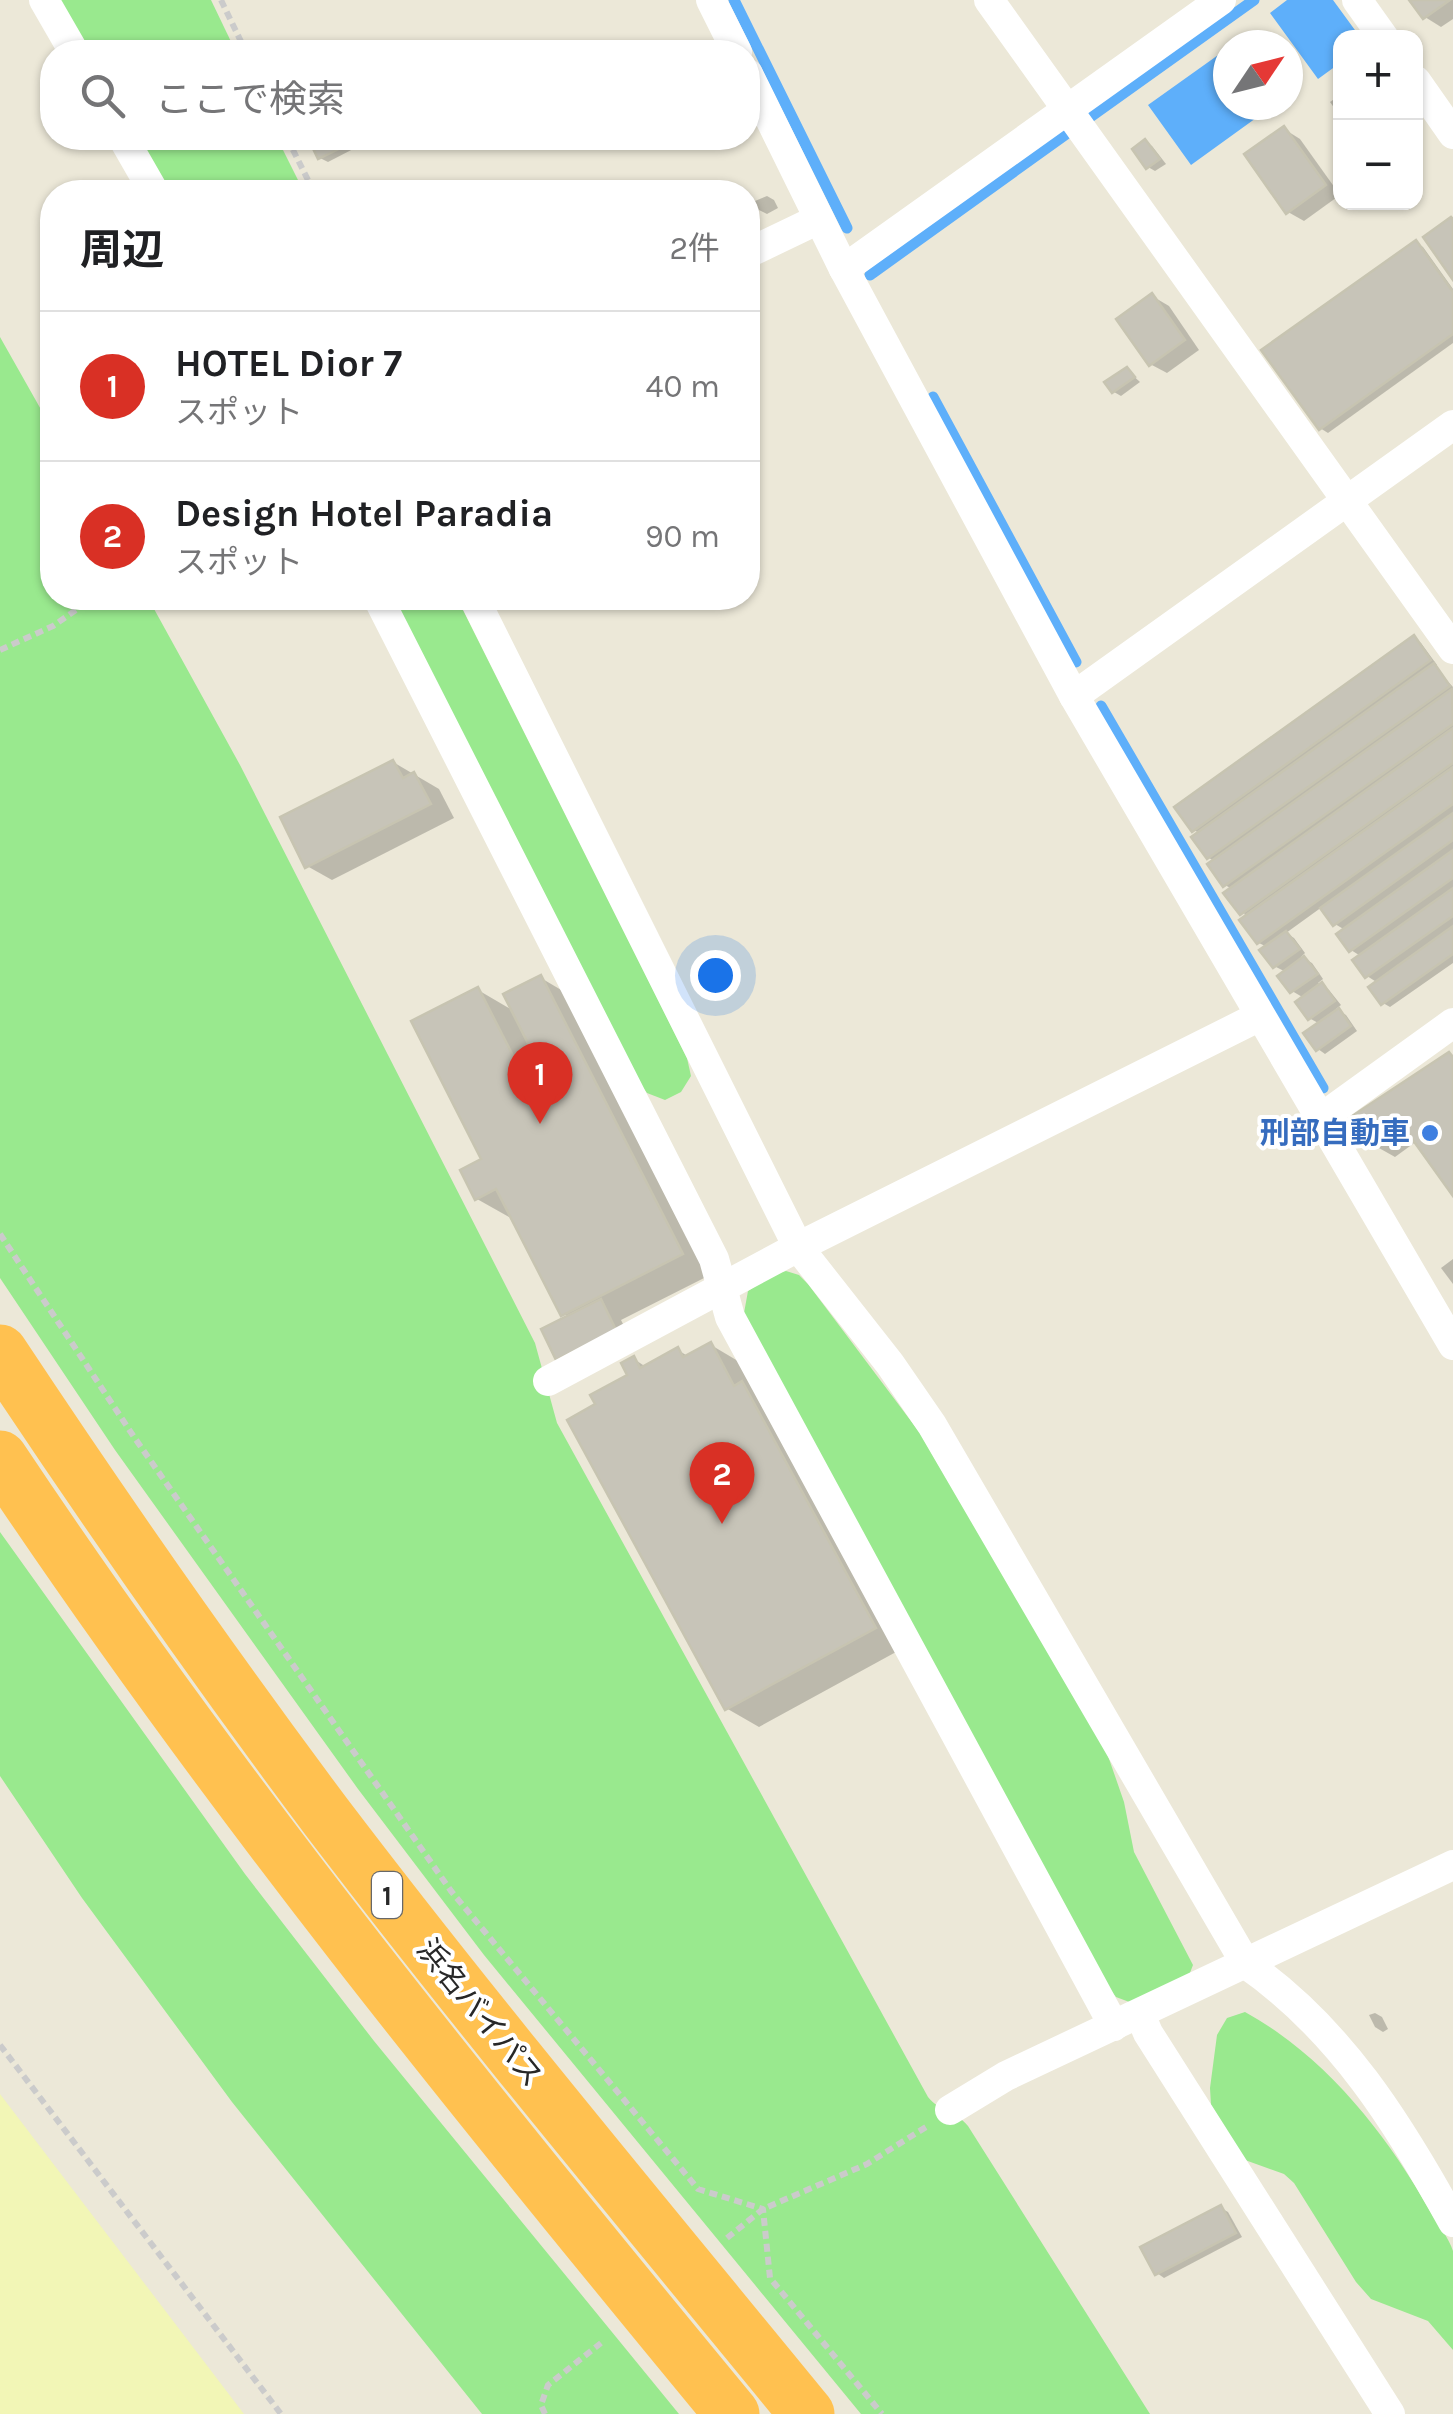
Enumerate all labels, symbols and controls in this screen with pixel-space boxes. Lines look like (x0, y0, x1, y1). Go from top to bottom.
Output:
north arrow (1213, 30, 1303, 120)
map controls (1333, 30, 1423, 210)
button: + (1333, 30, 1423, 120)
search box (40, 40, 760, 150)
icon: search (75, 68, 130, 123)
text: ここで検索 (155, 77, 345, 122)
button: − (1333, 120, 1423, 210)
text: 周辺 (80, 225, 164, 275)
text: 2件 (669, 230, 720, 267)
text: HOTEL Dior 7 (175, 341, 402, 386)
text: 1 (107, 368, 118, 405)
text: 40 m (646, 368, 720, 405)
text: スポット (175, 394, 303, 431)
text: Design Hotel Paradia (175, 491, 553, 536)
text: 2 (103, 518, 122, 555)
text: 90 m (645, 518, 720, 555)
text: スポット (175, 544, 303, 581)
your location (690, 950, 741, 1001)
pin: 1 (508, 1042, 572, 1124)
place label: 刑部自動車 (1260, 1115, 1410, 1151)
marker: 刑部自動車 (1419, 1122, 1441, 1144)
pin: 2 (690, 1442, 754, 1524)
road number: 1 (372, 1872, 402, 1918)
street label: 浜名バイパス (410, 1932, 550, 2094)

